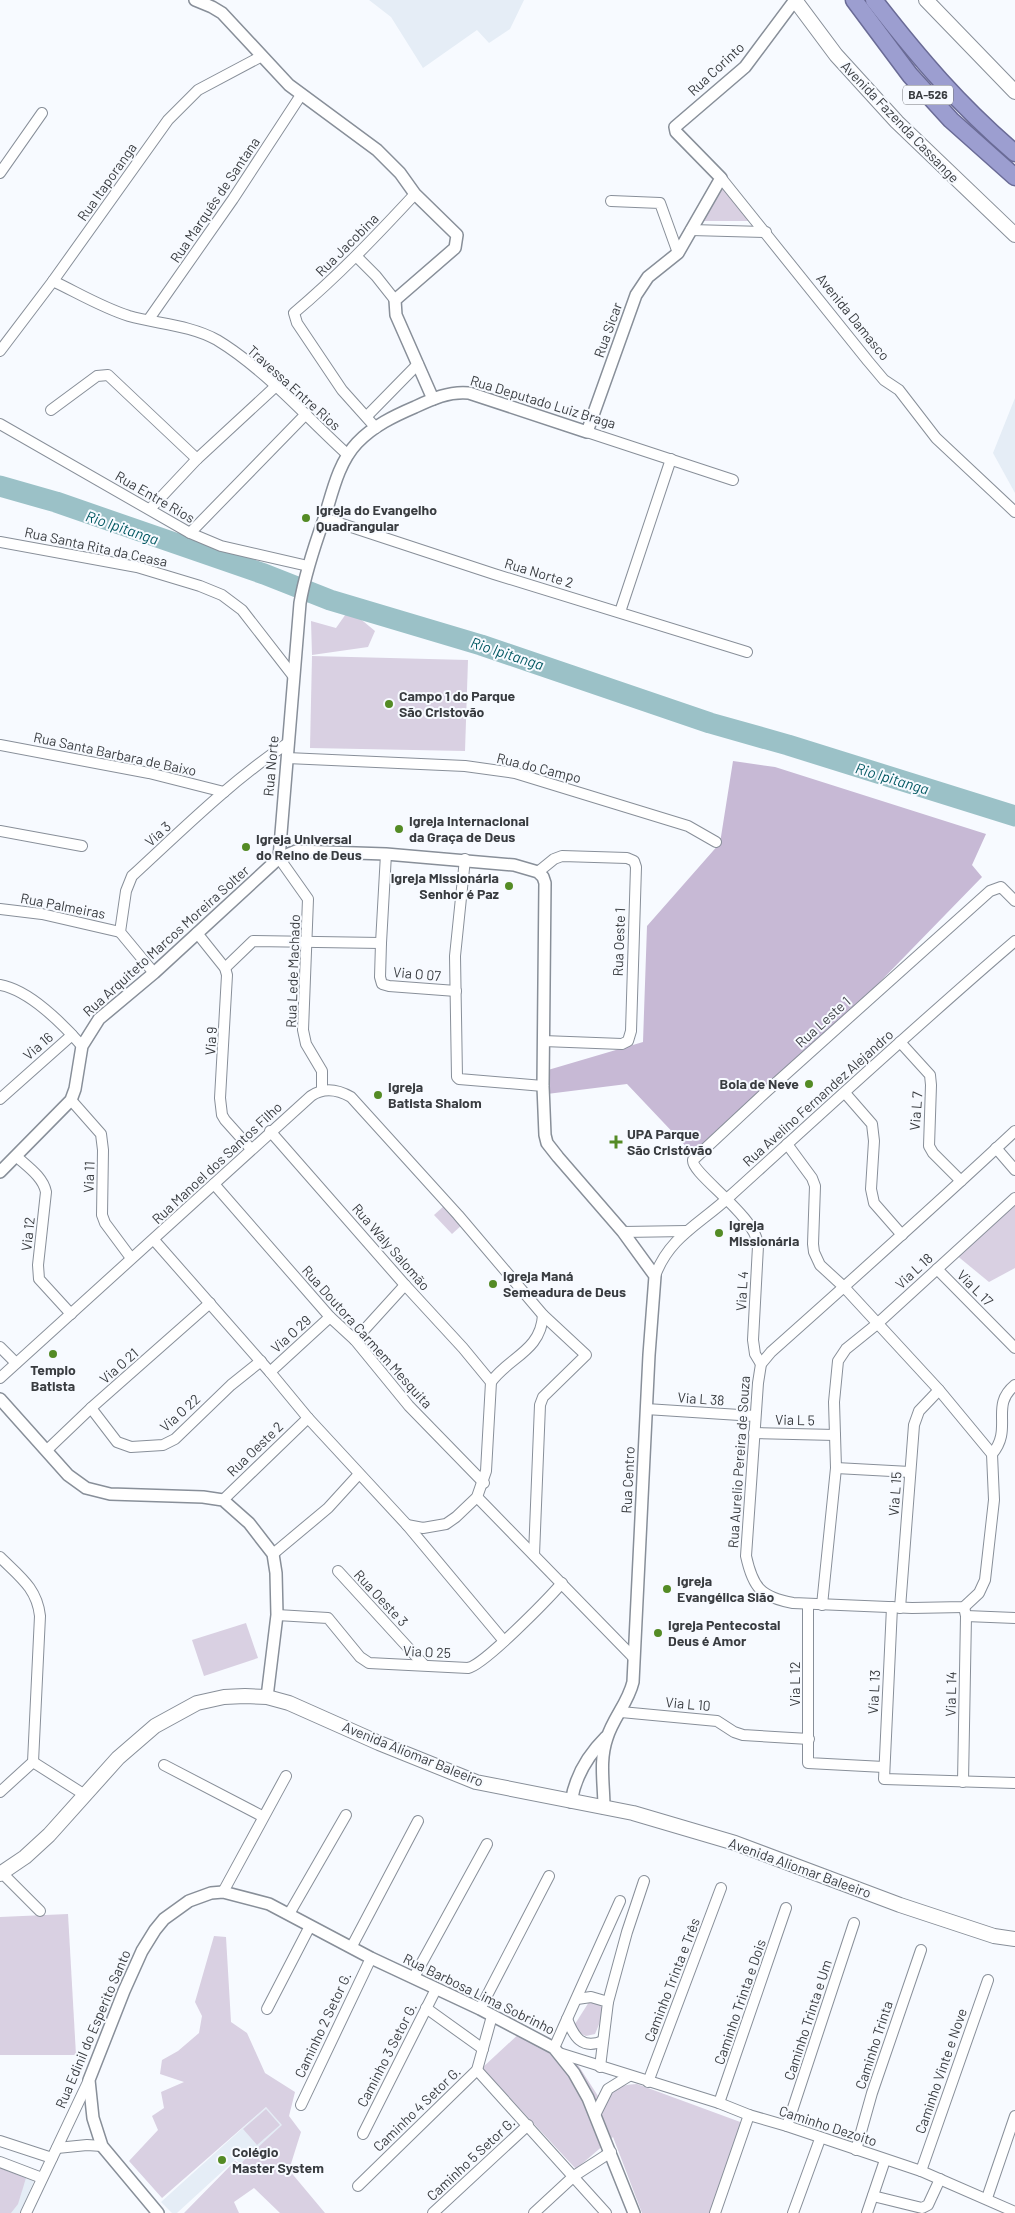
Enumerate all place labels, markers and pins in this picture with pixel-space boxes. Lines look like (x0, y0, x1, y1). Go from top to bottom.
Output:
place label: Igreja do Evangelho Quadrangular (316, 501, 437, 534)
marker: Igreja do Evangelho Quadrangular (300, 512, 312, 524)
place label: Campo 1 do Parque São Cristovão (399, 687, 516, 720)
marker: Campo 1 do Parque São Cristovão (383, 698, 395, 710)
place label: Igreja Internacional da Graça de Deus (409, 812, 529, 845)
marker: Igreja Internacional da Graça de Deus (393, 823, 405, 835)
place label: Igreja Universal do Reino de Deus (256, 830, 362, 863)
marker: Igreja Universal do Reino de Deus (240, 841, 252, 853)
place label: Igreja Missionária Senhor é Paz (391, 869, 500, 902)
marker: Igreja Missionária Senhor é Paz (503, 880, 515, 892)
place label: Bola de Neve (720, 1075, 799, 1092)
place label: Igreja Batista Shalom (388, 1078, 482, 1111)
marker: Bola de Neve (803, 1078, 815, 1090)
marker: Igreja Batista Shalom (372, 1089, 384, 1101)
place label: UPA Parque São Cristóvão (627, 1125, 712, 1158)
marker: UPA Parque São Cristóvão (609, 1135, 623, 1149)
place label: Igreja Missionária (729, 1216, 799, 1249)
marker: Igreja Missionária (713, 1227, 725, 1239)
place label: Igreja Maná Semeadura de Deus (503, 1267, 626, 1300)
marker: Igreja Maná Semeadura de Deus (487, 1278, 499, 1290)
marker: Templo Batista (47, 1348, 59, 1360)
place label: Templo Batista (30, 1361, 76, 1394)
place label: Igreja Evangélica Sião (677, 1572, 774, 1605)
marker: Igreja Evangélica Sião (661, 1583, 673, 1595)
place label: Igreja Pentecostal Deus é Amor (668, 1616, 781, 1649)
marker: Igreja Pentecostal Deus é Amor (652, 1627, 664, 1639)
place label: Colégio Master System (232, 2143, 324, 2176)
marker: Colégio Master System (216, 2154, 228, 2166)

